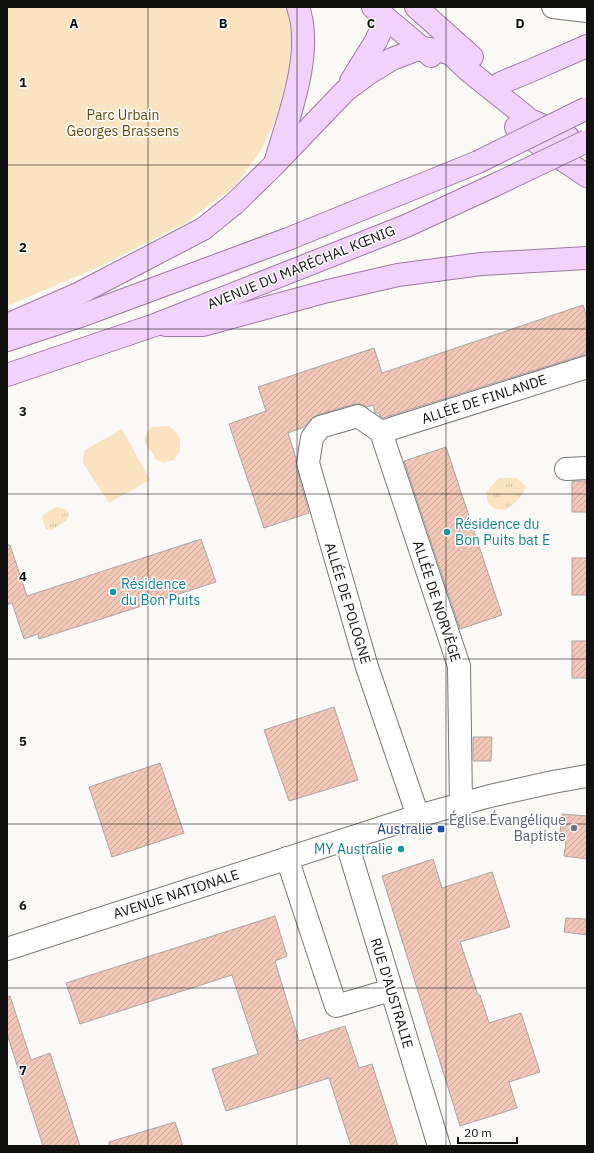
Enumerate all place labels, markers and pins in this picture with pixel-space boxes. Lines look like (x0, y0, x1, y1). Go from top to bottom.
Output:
place label: Résidence du Bon Puits bat E (455, 515, 550, 549)
marker: Résidence du Bon Puits bat E (442, 527, 452, 537)
place label: Résidence du Bon Puits (121, 575, 200, 609)
marker: Résidence du Bon Puits (108, 587, 118, 597)
place label: Église Évangélique Baptiste (449, 810, 566, 845)
place label: Australie (377, 820, 433, 838)
marker: Église Évangélique Baptiste (569, 823, 579, 833)
marker: Australie (436, 824, 446, 834)
place label: MY Australie (314, 840, 393, 858)
marker: MY Australie (396, 844, 406, 854)

